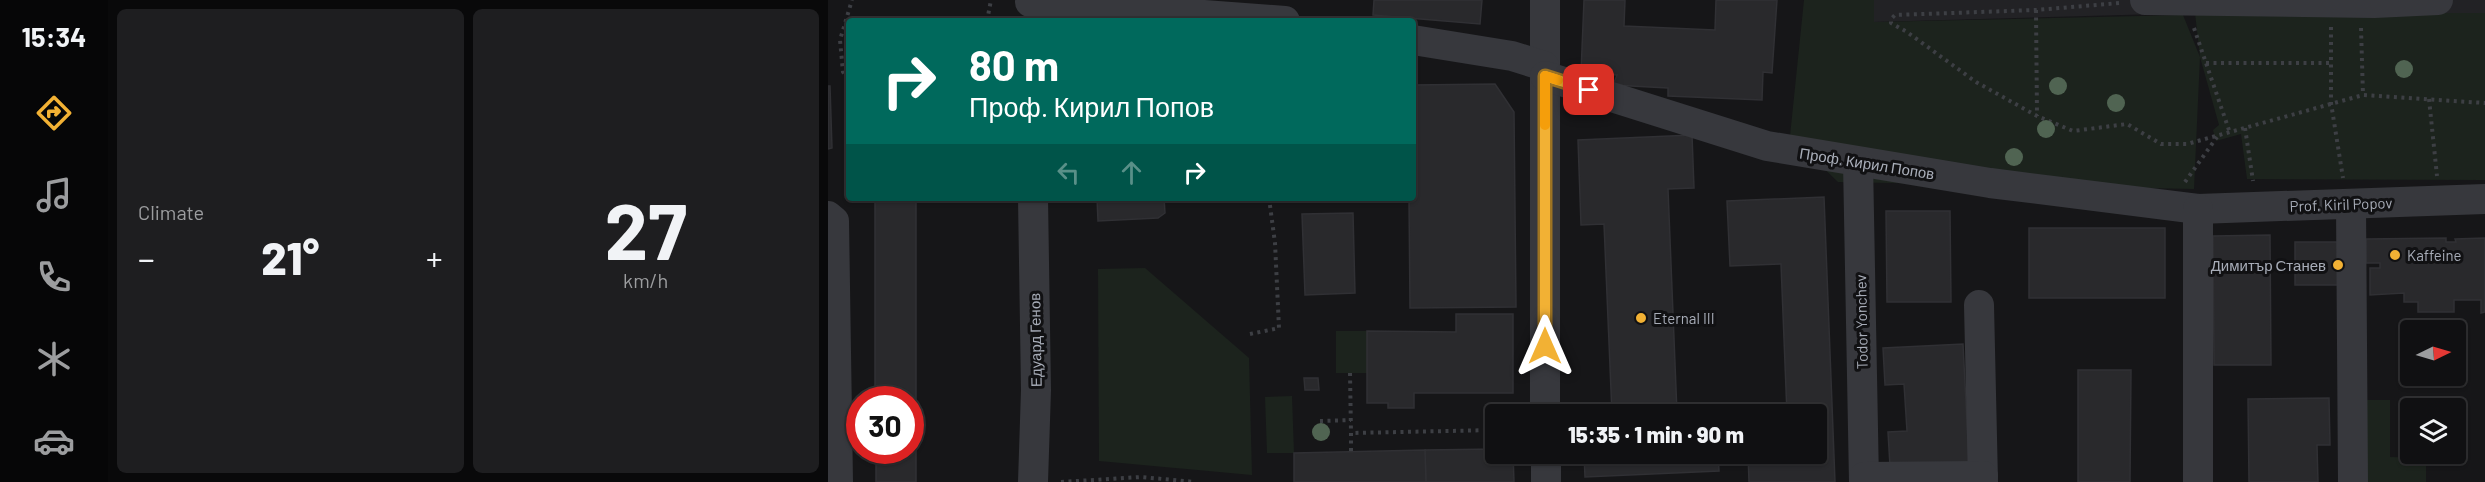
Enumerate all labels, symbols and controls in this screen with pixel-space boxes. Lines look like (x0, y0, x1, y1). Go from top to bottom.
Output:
text: 15:34 (22, 20, 86, 52)
text: 80 m (969, 39, 1059, 89)
icon: right (870, 42, 948, 120)
pin (1563, 64, 1614, 115)
icon: arrive (1572, 73, 1605, 106)
text: Проф. Кирил Попов (969, 90, 1214, 122)
icon: directions (33, 92, 75, 134)
street label: Проф. Кирил Попов (1798, 143, 1936, 183)
icon: left (1052, 156, 1085, 189)
icon: ahead (1115, 156, 1148, 189)
icon: right (1178, 156, 1211, 189)
icon: music (33, 174, 75, 216)
text: 27 (605, 182, 687, 276)
street label: Prof. Kiril Popov (2289, 193, 2393, 215)
text: Climate (138, 200, 204, 224)
text: 21° (261, 230, 319, 284)
text: − (138, 238, 155, 278)
text: + (426, 238, 442, 278)
place label: Kaffeine (2407, 246, 2462, 264)
marker: Kaffeine (2388, 248, 2402, 262)
icon: phone (33, 256, 75, 298)
place label: Димитър Станев (2211, 256, 2326, 274)
marker: Димитър Станев (2331, 258, 2345, 272)
text: km/h (623, 268, 668, 292)
street label: Todor Yonchev (1851, 274, 1871, 370)
street label: Едуард Генов (1025, 293, 1045, 387)
place label: Eternal III (1653, 309, 1715, 327)
marker: Eternal III (1634, 311, 1648, 325)
position arrow (1513, 314, 1577, 378)
north arrow (2400, 320, 2466, 386)
map controls (2400, 320, 2466, 464)
icon: climate (33, 338, 75, 380)
speed limit sign: 30 (846, 386, 924, 464)
button: layers (2400, 398, 2466, 464)
icon: car (33, 420, 75, 462)
text: 15:35 · 1 min · 90 m (1568, 421, 1744, 447)

